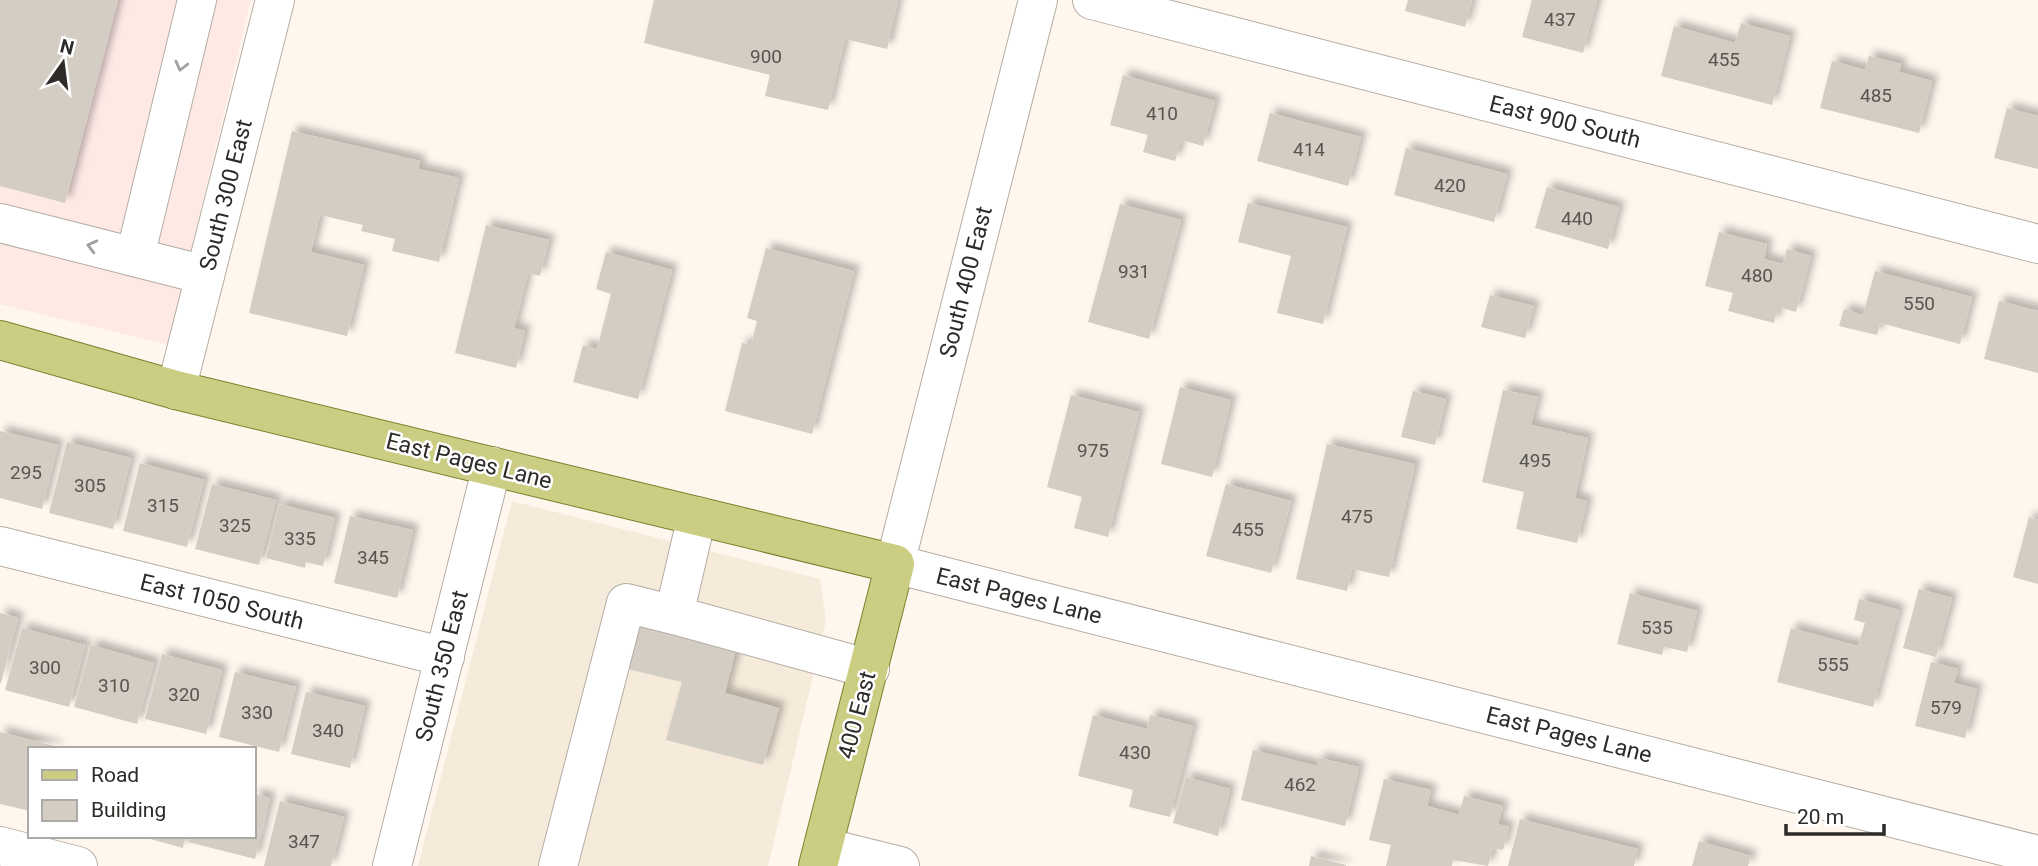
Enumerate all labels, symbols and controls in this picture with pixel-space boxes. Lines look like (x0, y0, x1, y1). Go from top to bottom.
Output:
house number: 437 (1544, 8, 1576, 31)
north arrow (28, 28, 98, 98)
text: N (58, 34, 76, 60)
house number: 900 (750, 45, 782, 68)
house number: 455 (1708, 48, 1740, 71)
one-way arrow (175, 60, 189, 72)
house number: 485 (1860, 84, 1892, 107)
street label: East 900 South (1487, 90, 1643, 154)
house number: 410 (1146, 102, 1178, 125)
street label: South 300 East (194, 117, 258, 273)
house number: 414 (1293, 138, 1325, 161)
house number: 420 (1434, 174, 1466, 197)
street label: South 400 East (934, 204, 998, 360)
house number: 440 (1561, 207, 1593, 230)
one-way arrow (86, 240, 98, 254)
house number: 931 (1118, 260, 1150, 283)
house number: 480 (1741, 264, 1773, 287)
house number: 550 (1903, 292, 1935, 315)
street label: East Pages Lane (383, 427, 555, 495)
house number: 975 (1077, 439, 1109, 462)
house number: 495 (1519, 449, 1551, 472)
house number: 295 (10, 461, 42, 484)
house number: 305 (74, 474, 106, 497)
house number: 315 (147, 494, 179, 517)
house number: 475 (1341, 505, 1373, 528)
house number: 325 (219, 514, 251, 537)
house number: 455 (1232, 518, 1264, 541)
house number: 335 (284, 527, 316, 550)
house number: 345 (357, 546, 389, 569)
street label: East Pages Lane (933, 562, 1105, 630)
street label: East 1050 South (137, 569, 307, 635)
street label: South 350 East (410, 588, 474, 744)
house number: 535 (1641, 616, 1673, 639)
house number: 555 (1817, 653, 1849, 676)
house number: 300 (29, 656, 61, 679)
street label: 400 East (832, 668, 882, 762)
house number: 310 (98, 674, 130, 697)
house number: 320 (168, 683, 200, 706)
house number: 579 (1930, 696, 1962, 719)
house number: 330 (241, 701, 273, 724)
street label: East Pages Lane (1483, 701, 1655, 769)
house number: 340 (312, 719, 344, 742)
house number: 430 (1119, 741, 1151, 764)
legend (28, 747, 256, 838)
text: Road (91, 763, 139, 787)
house number: 462 (1284, 773, 1316, 796)
scale bar (1786, 792, 1884, 836)
text: Building (91, 798, 166, 822)
text: 20 m (1797, 805, 1844, 829)
house number: 347 (288, 830, 320, 853)

